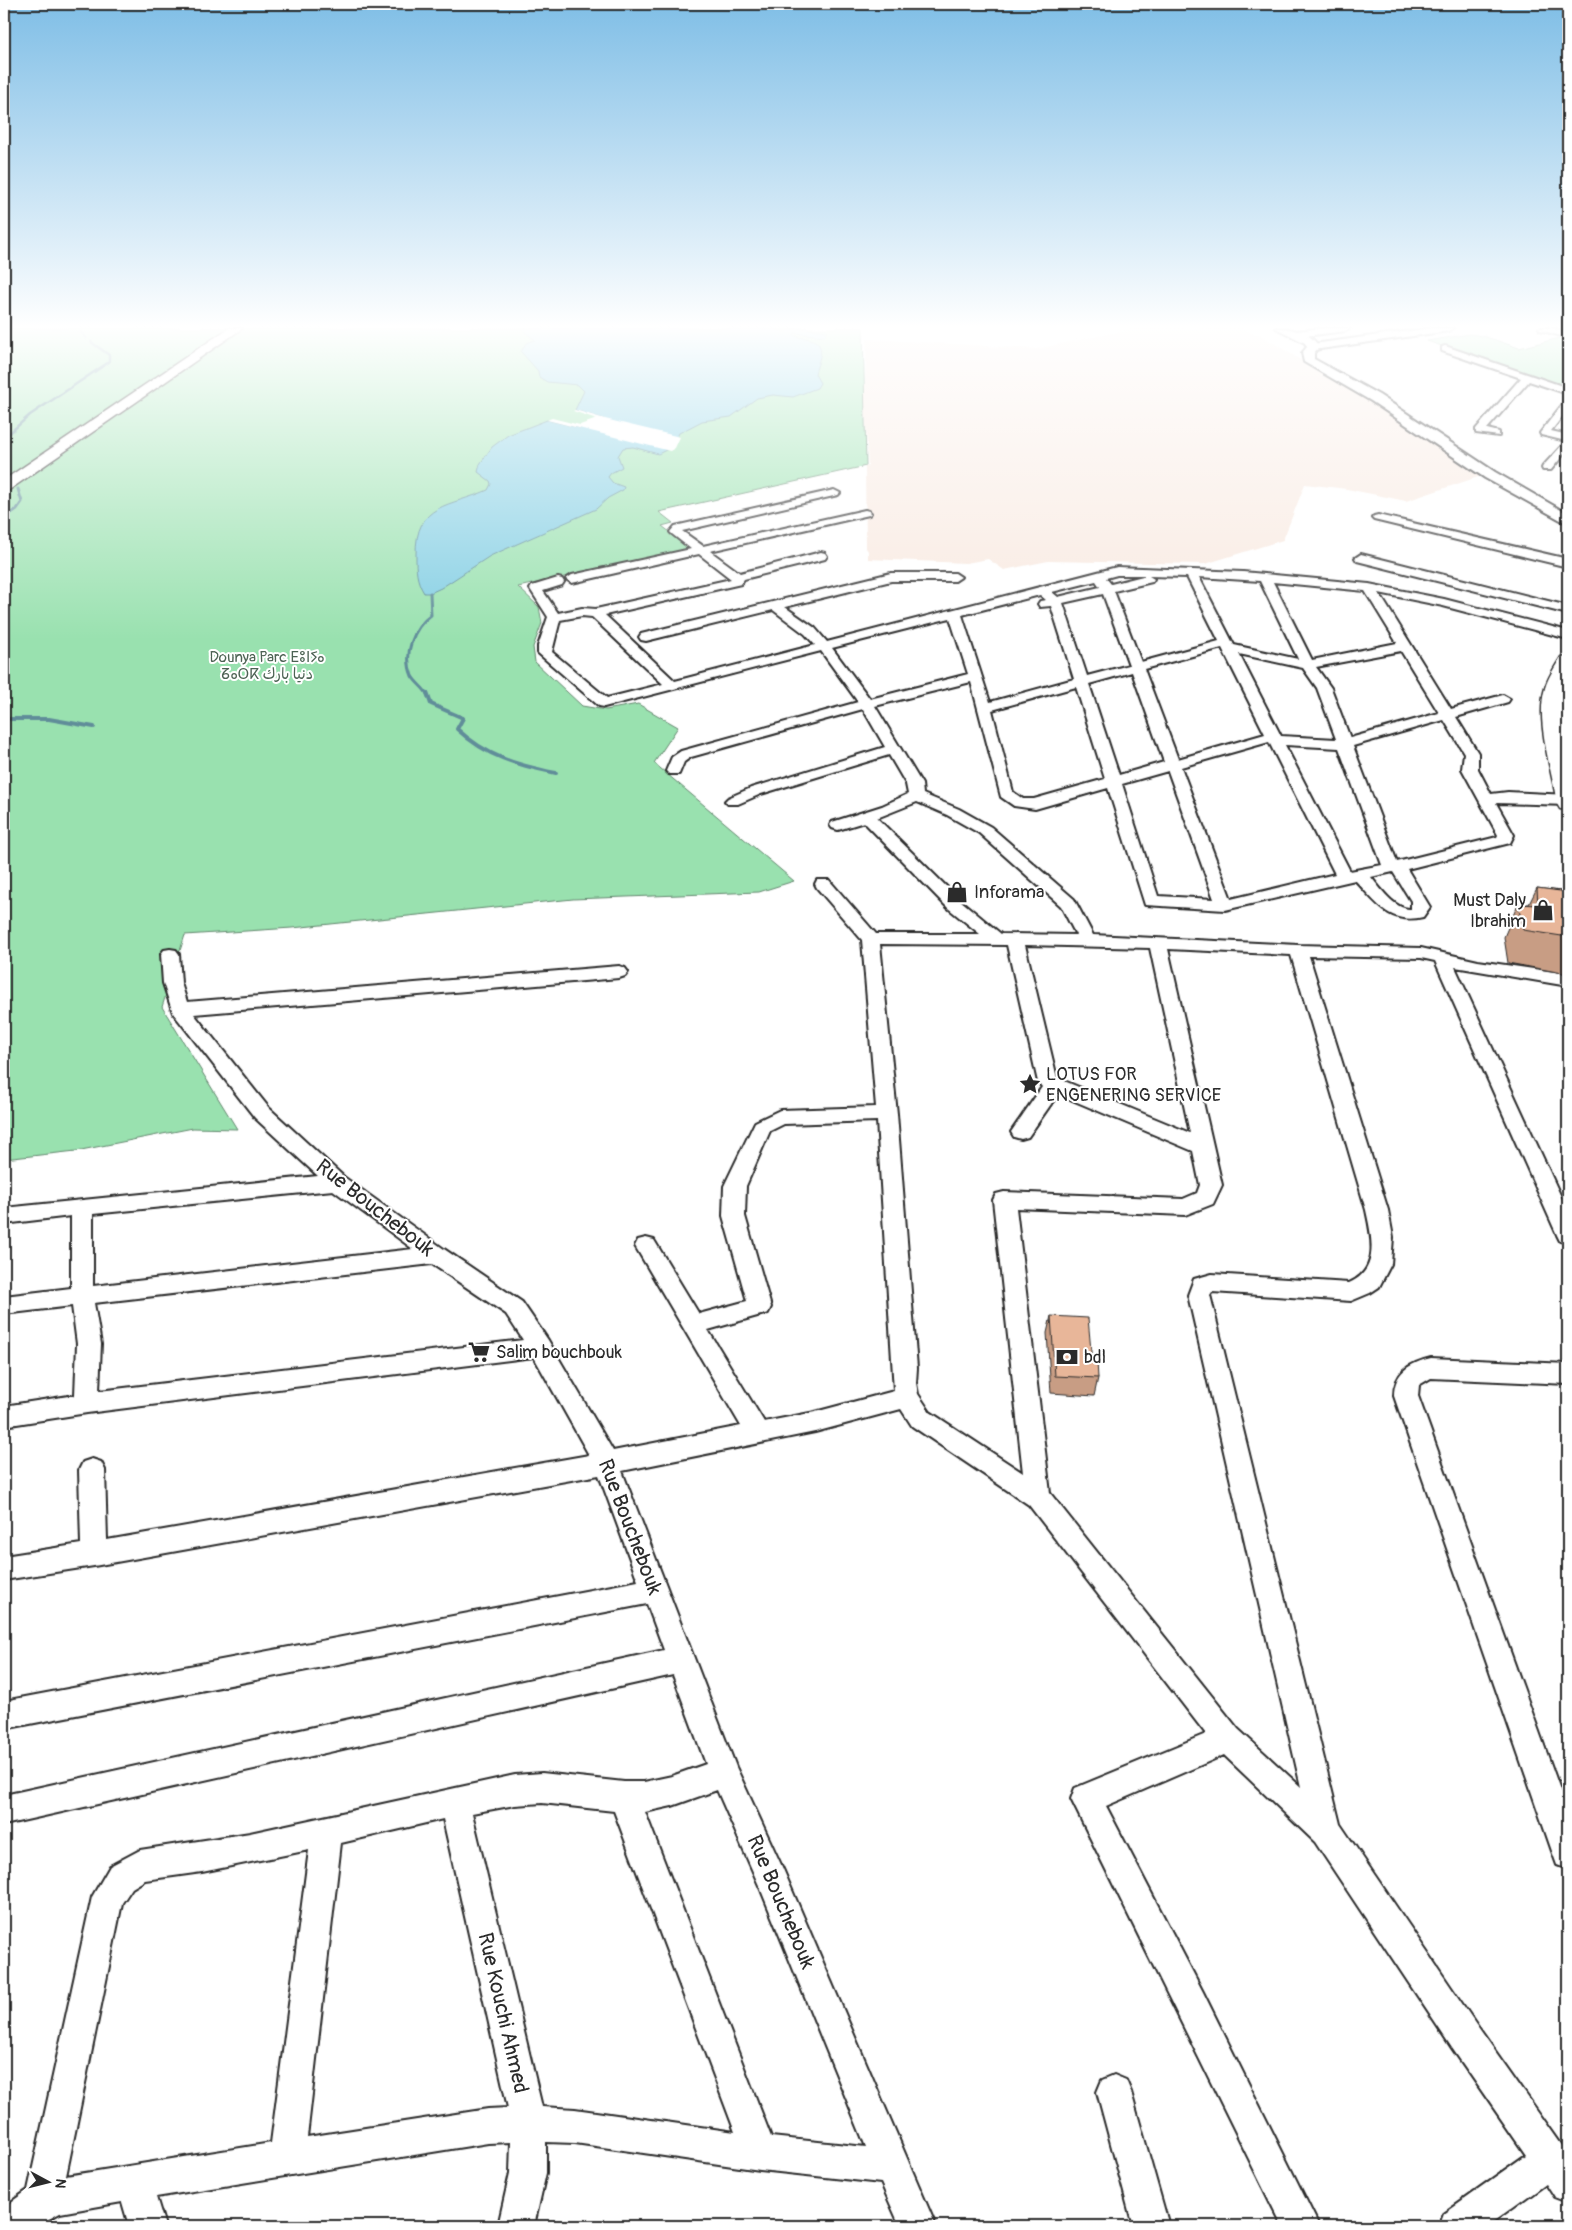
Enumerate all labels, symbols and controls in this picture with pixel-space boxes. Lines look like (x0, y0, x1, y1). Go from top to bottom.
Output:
park label: Dounya Parc ⴹⵓⵏⵢⴰ ⵒⴰⵔⴽ دنيا بارك (209, 648, 325, 684)
shop icon: Inforama (944, 879, 970, 905)
place label: Inforama (974, 881, 1044, 904)
place label: Must Daly Ibrahim (1453, 889, 1526, 933)
shop icon: Must Daly Ibrahim (1530, 897, 1556, 923)
place label: LOTUS FOR ENGENERING SERVICE (1046, 1063, 1221, 1107)
place icon: LOTUS FOR ENGENERING SERVICE (1017, 1071, 1043, 1097)
street label: Rue Bouchebouk (310, 1153, 440, 1263)
supermarket icon: Salim bouchbouk (466, 1339, 492, 1365)
place label: Salim bouchbouk (496, 1341, 623, 1364)
bank icon: bdl (1054, 1344, 1080, 1370)
place label: bdl (1084, 1346, 1106, 1369)
street label: Rue Bouchebouk (592, 1455, 668, 1599)
street label: Rue Bouchebouk (741, 1831, 821, 1973)
street label: Rue Kouchi Ahmed (471, 1930, 535, 2096)
north arrow (22, 2158, 72, 2208)
text: N (51, 2178, 69, 2189)

